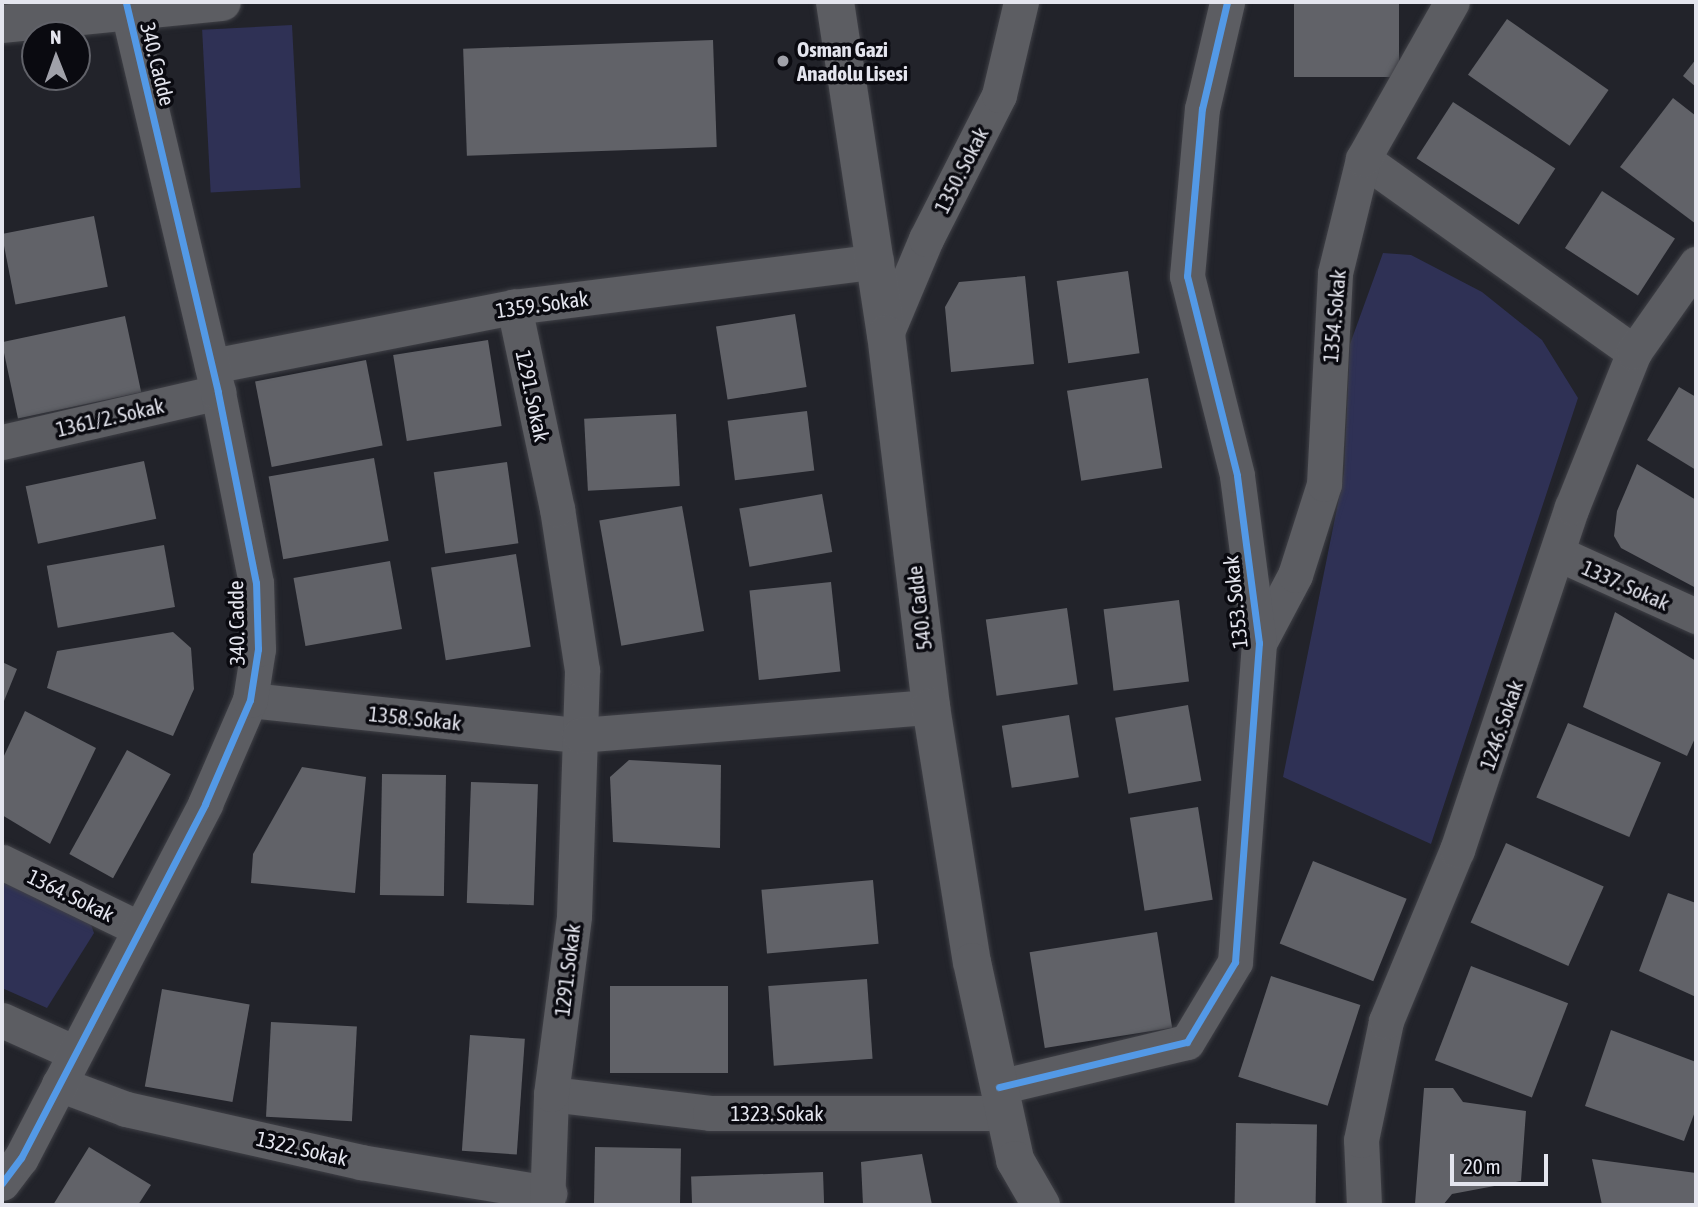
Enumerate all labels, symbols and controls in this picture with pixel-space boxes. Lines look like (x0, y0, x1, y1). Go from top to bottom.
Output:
street label: 340. Cadde (136, 20, 180, 108)
north arrow (21, 21, 91, 91)
text: N (50, 26, 61, 48)
place label: Osman Gazi Anadolu Lisesi (797, 36, 908, 86)
marker: Osman Gazi Anadolu Lisesi (775, 53, 791, 69)
street label: 1350. Sokak (929, 123, 993, 217)
street label: 1354. Sokak (1317, 269, 1351, 363)
street label: 1359. Sokak (494, 285, 590, 323)
street label: 1291. Sokak (511, 348, 555, 444)
street label: 1361/2. Sokak (54, 392, 166, 442)
street label: 1353. Sokak (1218, 554, 1252, 650)
street label: 1337. Sokak (1578, 555, 1674, 615)
street label: 540. Cadde (901, 564, 937, 652)
street label: 340. Cadde (223, 580, 249, 666)
street label: 1246. Sokak (1474, 677, 1528, 773)
street label: 1358. Sokak (367, 701, 463, 735)
street label: 1364. Sokak (24, 863, 118, 927)
street label: 1291. Sokak (549, 922, 585, 1018)
street label: 1323. Sokak (730, 1100, 824, 1126)
street label: 1322. Sokak (254, 1125, 350, 1171)
scale bar (1453, 1140, 1551, 1184)
text: 20 m (1463, 1154, 1501, 1178)

